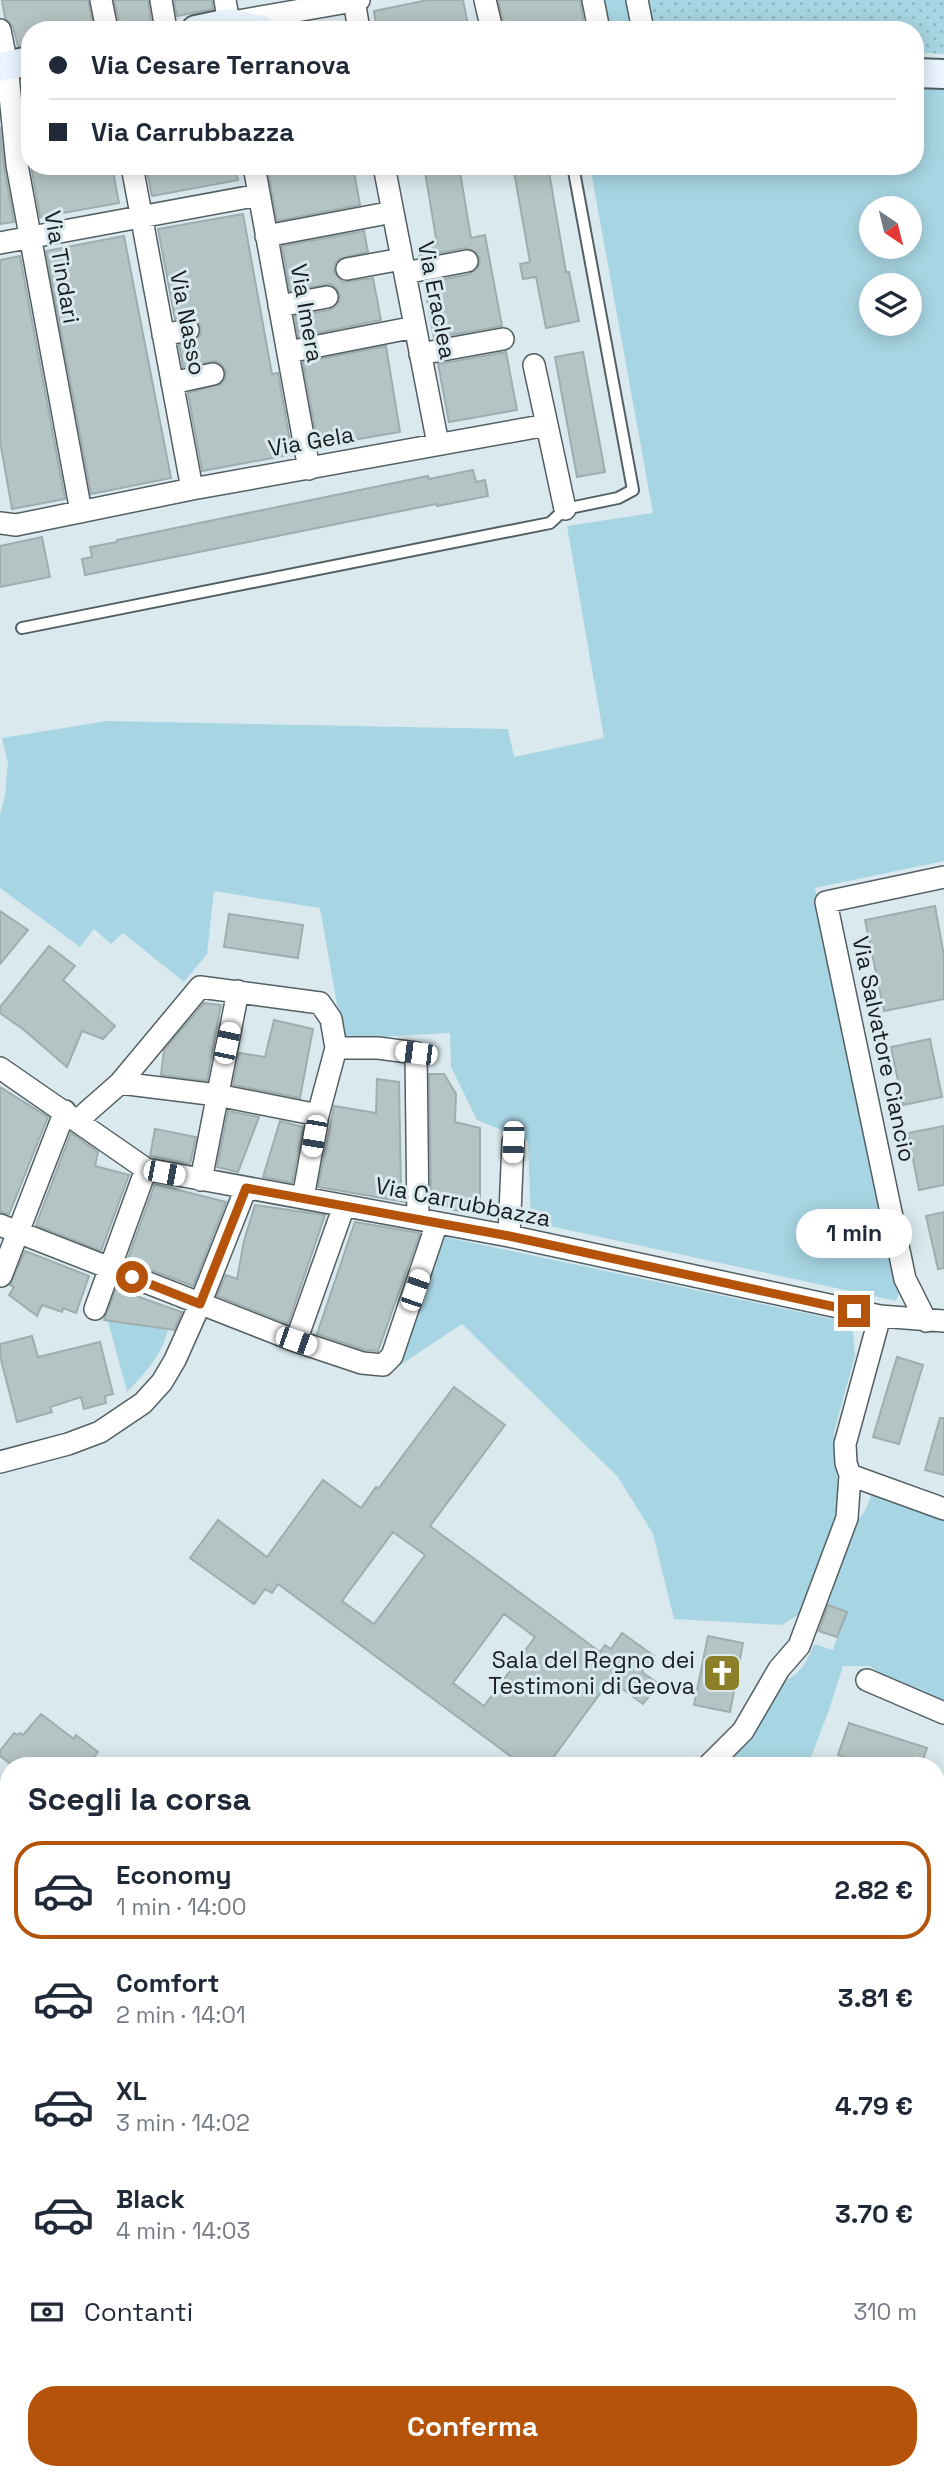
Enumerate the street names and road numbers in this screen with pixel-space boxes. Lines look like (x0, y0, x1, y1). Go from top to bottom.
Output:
street label: Via Tindari (37, 208, 87, 326)
street label: Via Eraclea (411, 239, 463, 361)
street label: Via Imera (284, 261, 330, 365)
street label: Via Nasso (163, 268, 213, 378)
street label: Via Gela (266, 419, 356, 463)
street label: Via Salvatore Ciancio (845, 933, 923, 1165)
street label: Via Carrubbazza (373, 1170, 553, 1234)

